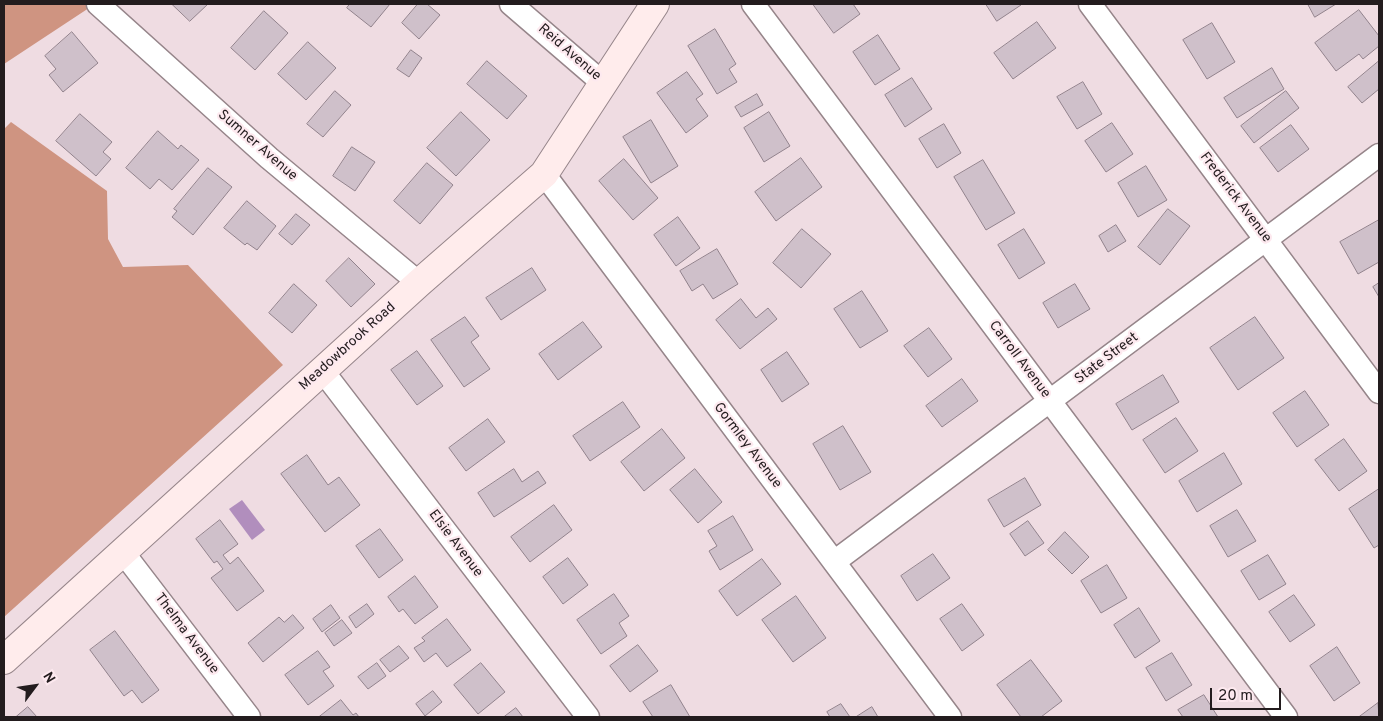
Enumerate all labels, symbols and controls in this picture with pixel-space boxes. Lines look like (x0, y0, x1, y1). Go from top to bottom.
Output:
street label: Reid Avenue (534, 21, 604, 85)
street label: Sumner Avenue (214, 107, 300, 185)
street label: Frederick Avenue (1196, 150, 1274, 246)
street label: Meadowbrook Road (296, 299, 400, 395)
street label: Carroll Avenue (985, 318, 1053, 402)
street label: State Street (1072, 330, 1142, 388)
street label: Gormley Avenue (709, 400, 785, 492)
street label: Elsie Avenue (424, 507, 486, 581)
street label: Thelma Avenue (150, 590, 222, 678)
north arrow (10, 661, 60, 711)
text: N (38, 669, 58, 687)
scale bar (1213, 678, 1284, 710)
text: 20 m (1218, 687, 1253, 706)

